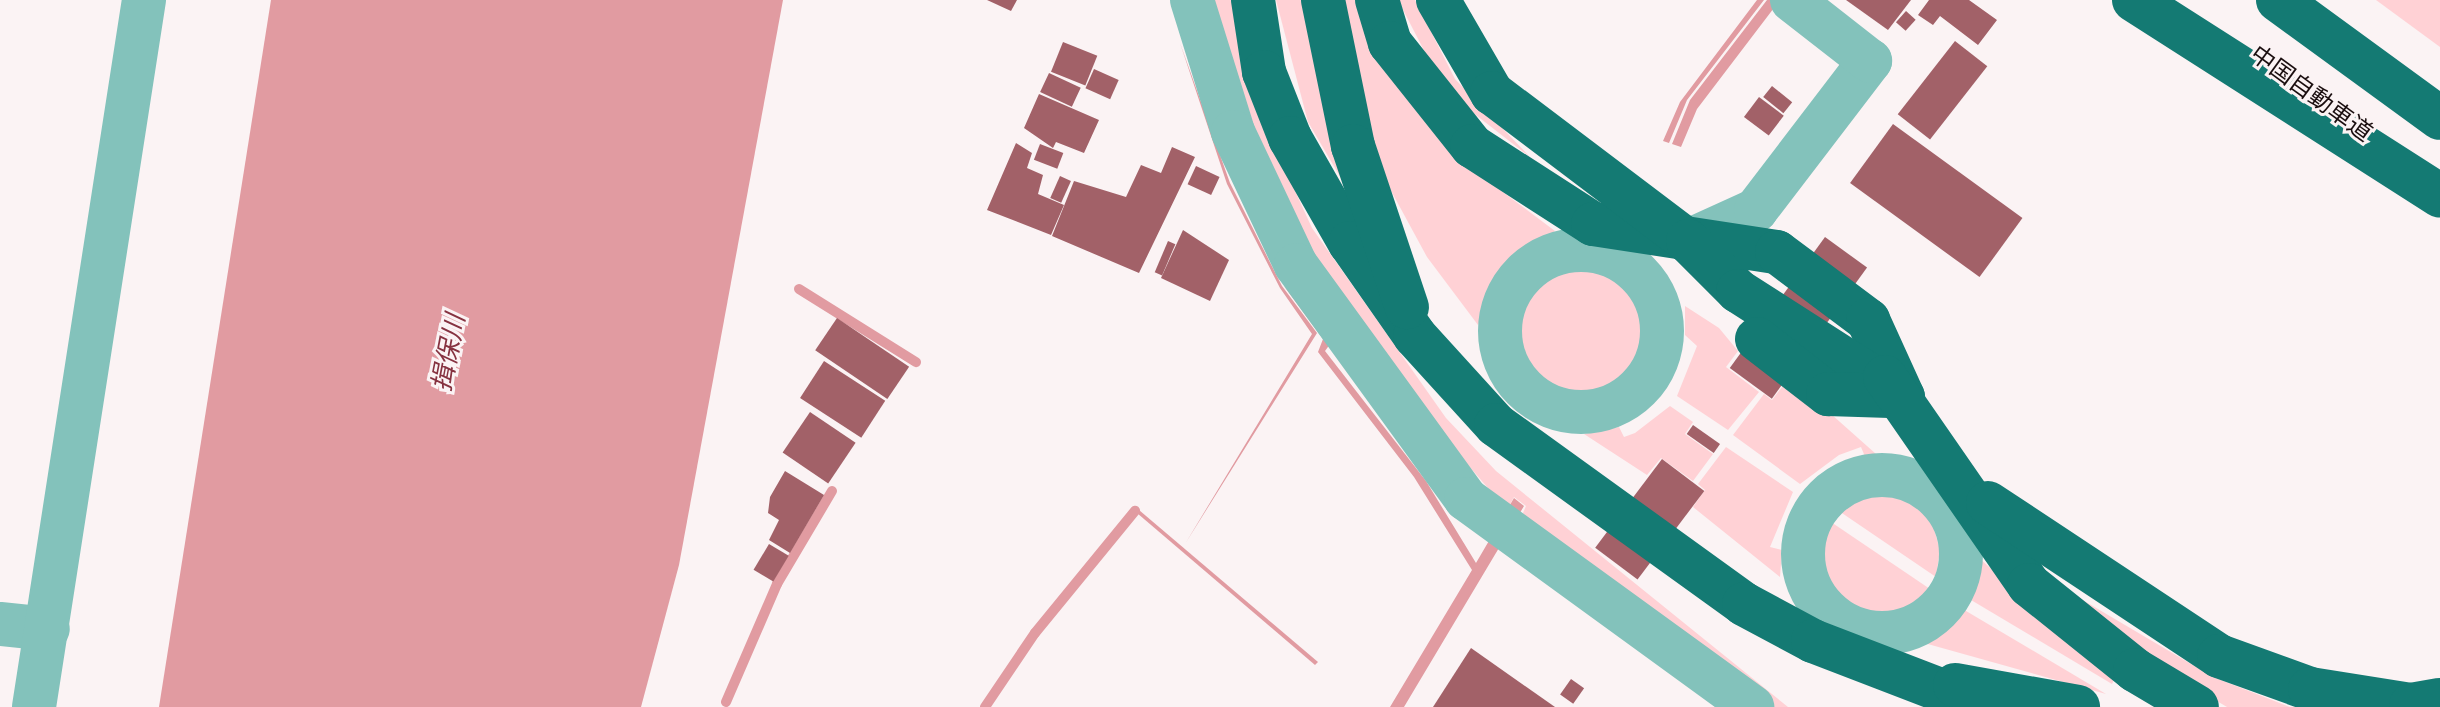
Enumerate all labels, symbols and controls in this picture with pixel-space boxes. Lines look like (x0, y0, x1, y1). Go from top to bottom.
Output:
street label: 中国自動車道 (2244, 40, 2378, 148)
water label: 揖保川 (426, 312, 472, 394)

